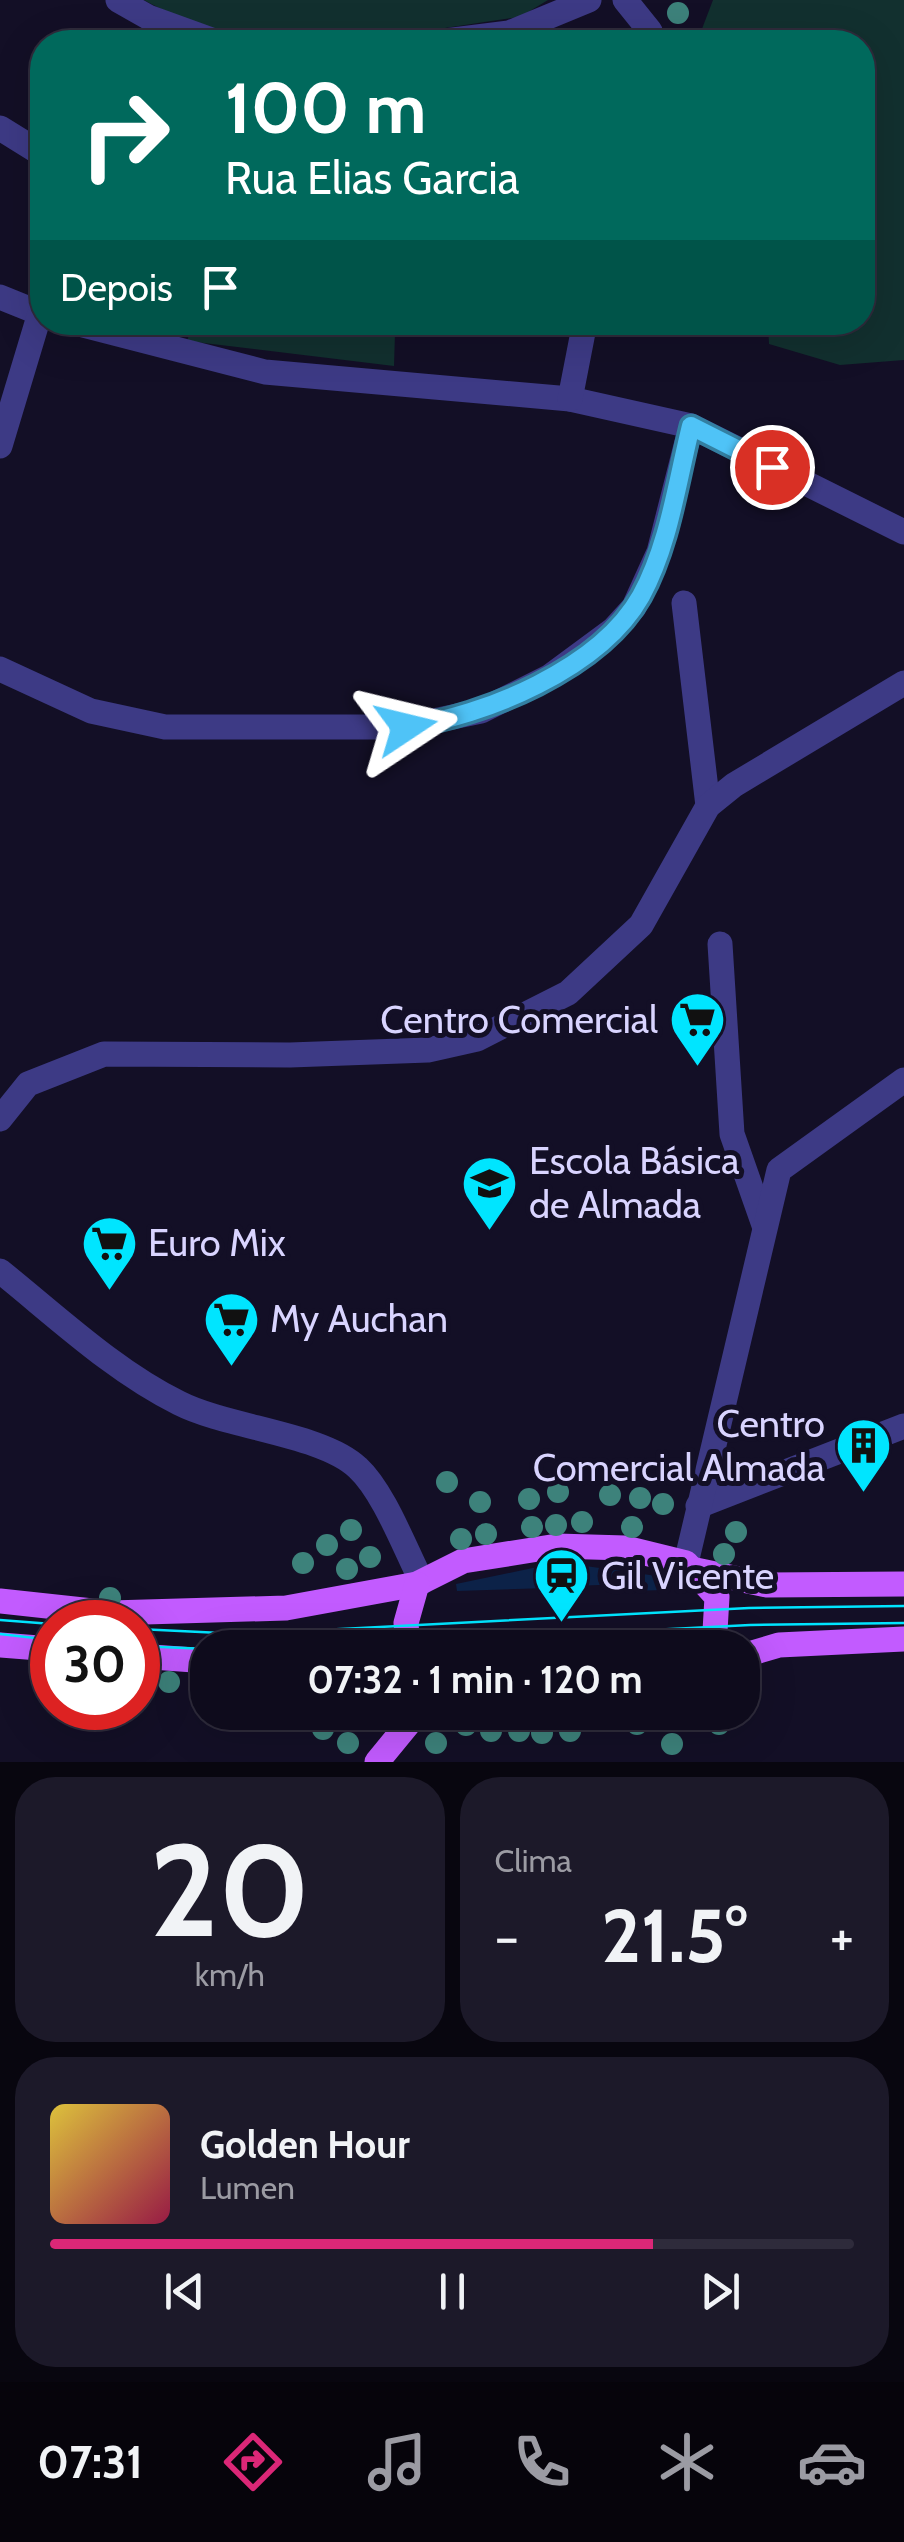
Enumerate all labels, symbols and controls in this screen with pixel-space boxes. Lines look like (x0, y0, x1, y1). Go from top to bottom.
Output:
text: 100 m (225, 65, 426, 151)
icon: right (60, 70, 190, 200)
text: Rua Elias Garcia (225, 151, 519, 205)
icon: arrive (193, 260, 248, 315)
text: Depois (60, 264, 173, 311)
pin (730, 425, 815, 510)
icon: arrive (745, 440, 800, 495)
position arrow (354, 675, 458, 779)
supermarket icon: Centro Comercial (667, 990, 727, 1069)
place label: Centro Comercial (380, 996, 658, 1043)
place label: Escola Básica de Almada (529, 1137, 739, 1228)
school or university icon: Escola Básica de Almada (460, 1153, 520, 1232)
supermarket icon: Euro Mix (79, 1213, 139, 1292)
place label: Euro Mix (148, 1219, 286, 1266)
supermarket icon: My Auchan (201, 1289, 261, 1368)
place label: My Auchan (270, 1295, 448, 1342)
place label: Centro Comercial Almada (533, 1400, 825, 1491)
building icon: Centro Comercial Almada (834, 1416, 894, 1495)
station icon: Gil Vicente (532, 1546, 592, 1625)
place label: Gil Vicente (601, 1552, 774, 1599)
speed limit sign: 30 (30, 1600, 160, 1730)
text: 07:32 · 1 min · 120 m (307, 1656, 643, 1703)
text: 20 (149, 1811, 310, 1969)
text: Clima (495, 1841, 572, 1880)
text: 21.5° (601, 1890, 747, 1981)
text: − (495, 1903, 519, 1970)
text: + (830, 1903, 854, 1970)
text: km/h (195, 1955, 265, 1994)
text: Golden Hour (200, 2121, 410, 2168)
text: Lumen (200, 2168, 295, 2207)
icon: previous (157, 2264, 212, 2319)
icon: pause (425, 2264, 480, 2319)
icon: next (693, 2264, 748, 2319)
icon: directions (218, 2427, 288, 2497)
icon: music (362, 2427, 432, 2497)
icon: phone (507, 2427, 577, 2497)
icon: climate (652, 2427, 722, 2497)
icon: car (797, 2427, 867, 2497)
text: 07:31 (37, 2435, 143, 2489)

